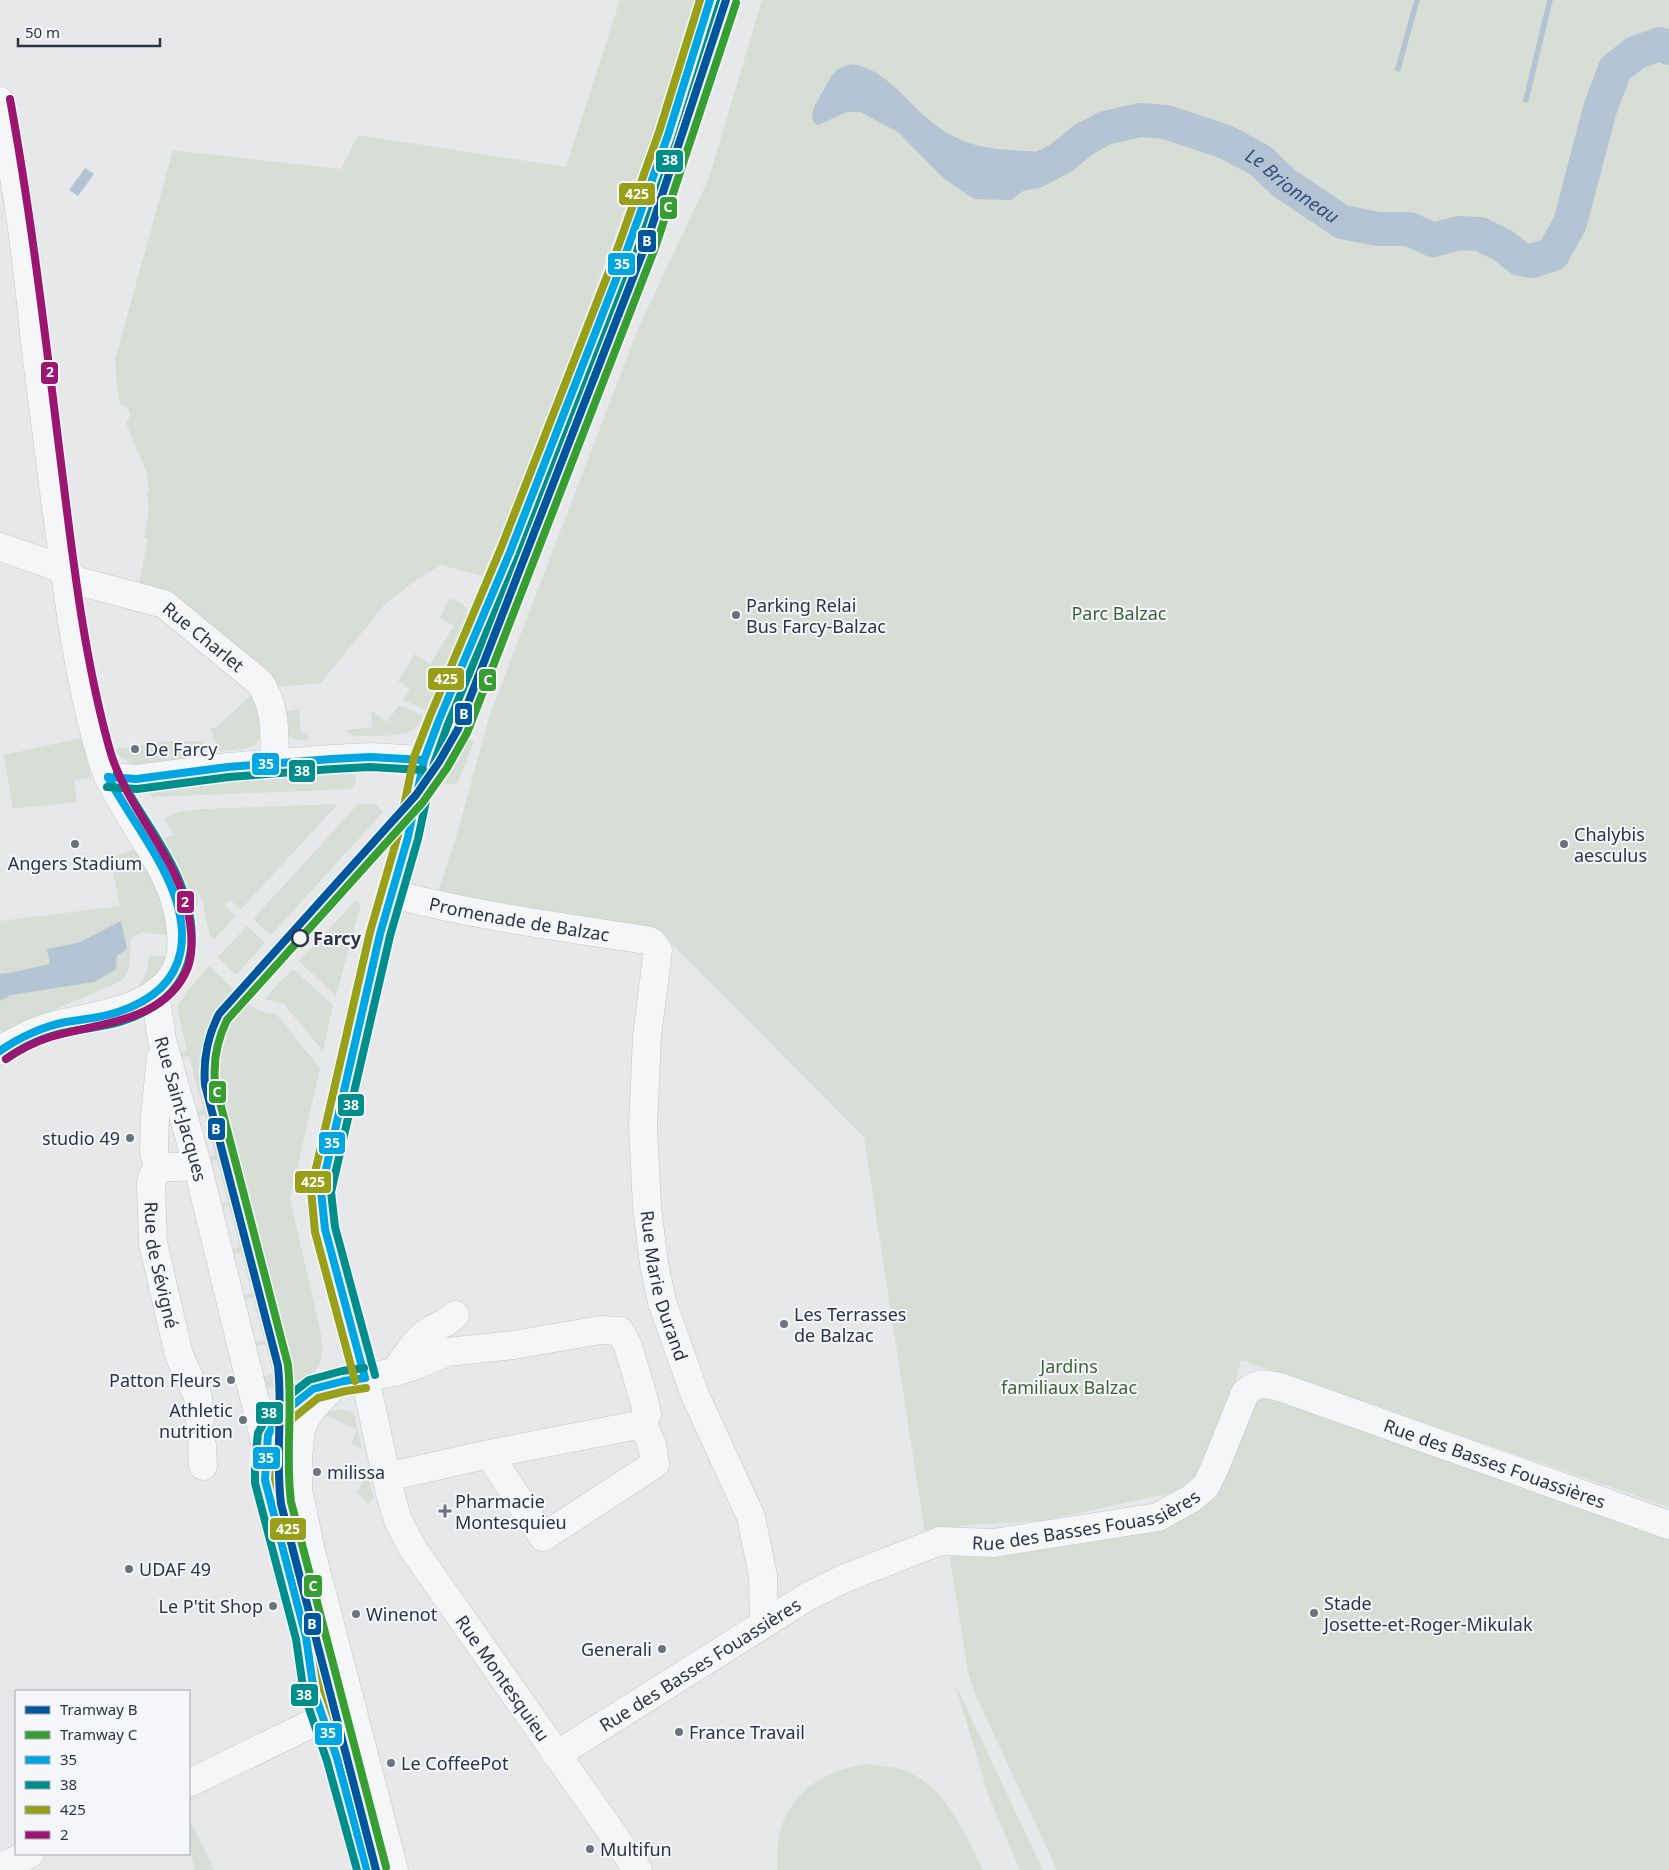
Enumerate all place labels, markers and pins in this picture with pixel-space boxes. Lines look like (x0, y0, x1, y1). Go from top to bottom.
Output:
place label: Parking Relai Bus Farcy-Balzac (746, 593, 886, 638)
marker: Parking Relai Bus Farcy-Balzac (730, 609, 742, 621)
place label: De Farcy (145, 737, 218, 761)
marker: De Farcy (129, 743, 141, 755)
place label: Chalybis aesculus (1574, 822, 1647, 867)
marker: Angers Stadium (69, 838, 81, 850)
marker: Chalybis aesculus (1558, 838, 1570, 850)
place label: Angers Stadium (8, 851, 142, 875)
place label: Farcy (313, 926, 362, 950)
marker: Farcy (291, 929, 309, 947)
place label: studio 49 (42, 1126, 120, 1150)
marker: studio 49 (124, 1132, 136, 1144)
place label: Les Terrasses de Balzac (794, 1302, 906, 1347)
marker: Les Terrasses de Balzac (778, 1318, 790, 1330)
place label: Patton Fleurs (109, 1368, 221, 1392)
marker: Patton Fleurs (225, 1374, 237, 1386)
place label: Athletic nutrition (159, 1398, 233, 1443)
marker: Athletic nutrition (237, 1414, 249, 1426)
place label: milissa (327, 1460, 385, 1484)
marker: milissa (311, 1466, 323, 1478)
place label: Pharmacie Montesquieu (455, 1489, 567, 1534)
marker: Pharmacie Montesquieu (439, 1505, 451, 1517)
place label: UDAF 49 (139, 1557, 211, 1581)
marker: UDAF 49 (123, 1563, 135, 1575)
place label: Stade Josette-et-Roger-Mikulak (1322, 1591, 1533, 1636)
place label: Le P'tit Shop (159, 1594, 263, 1618)
marker: Le P'tit Shop (267, 1600, 279, 1612)
place label: Winenot (366, 1602, 438, 1626)
marker: Stade Josette-et-Roger-Mikulak (1308, 1607, 1320, 1619)
marker: Winenot (350, 1608, 362, 1620)
place label: Generali (581, 1637, 652, 1661)
marker: Generali (656, 1643, 668, 1655)
place label: France Travail (689, 1720, 805, 1744)
marker: France Travail (673, 1726, 685, 1738)
place label: Le CoffeePot (401, 1751, 509, 1775)
marker: Le CoffeePot (385, 1757, 397, 1769)
place label: Multifun (600, 1837, 672, 1861)
marker: Multifun (584, 1843, 596, 1855)

